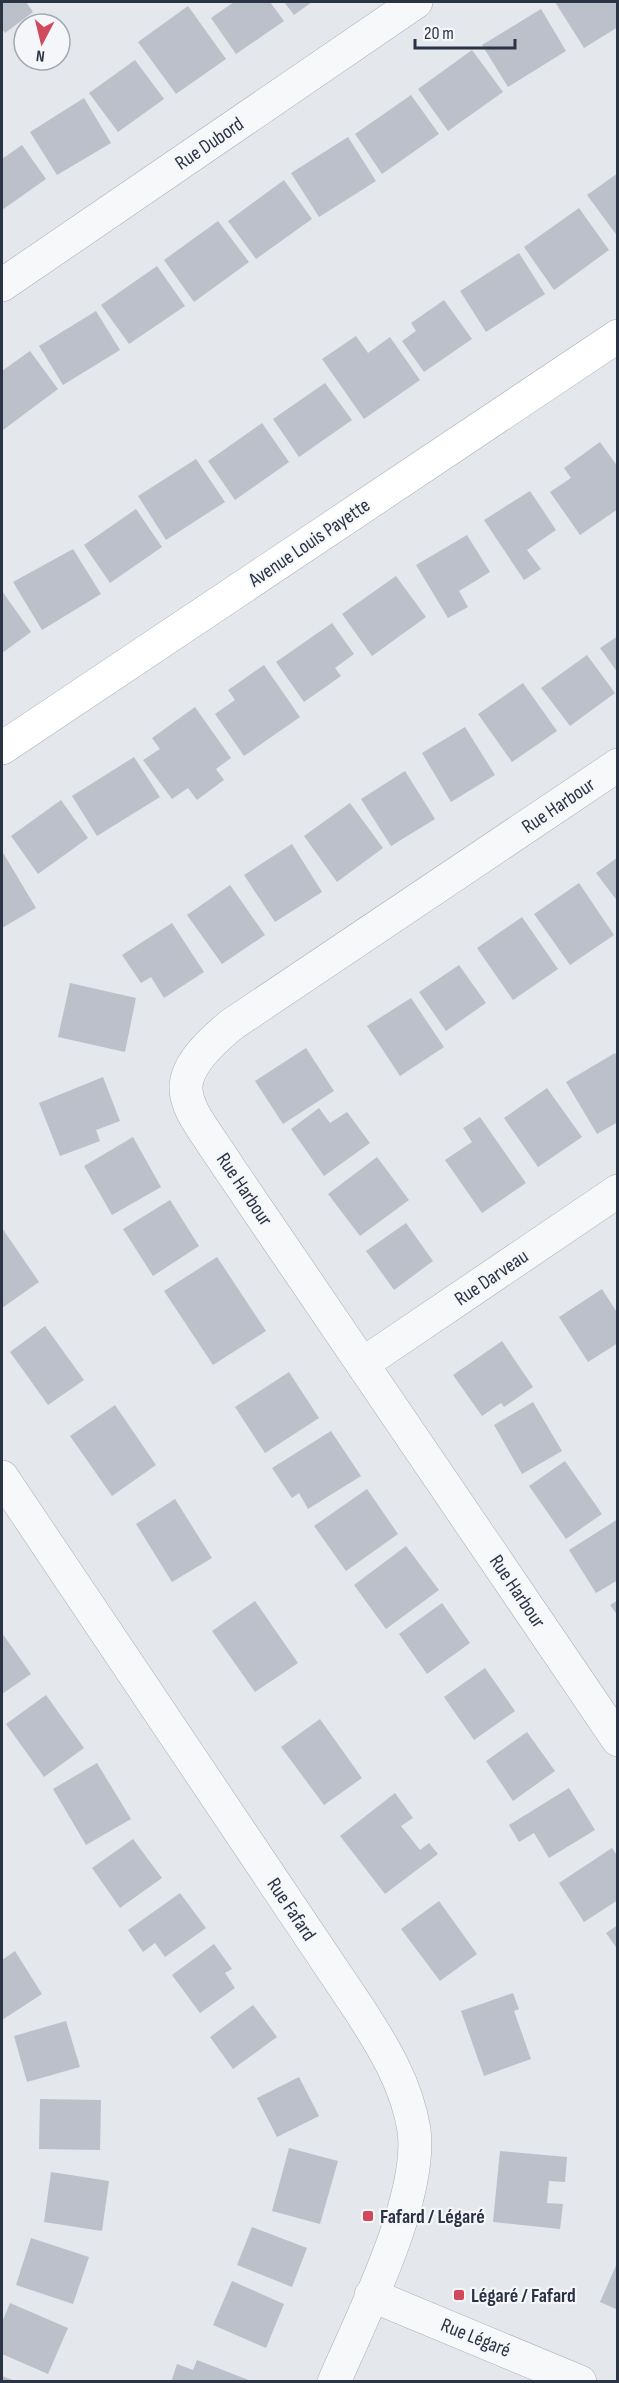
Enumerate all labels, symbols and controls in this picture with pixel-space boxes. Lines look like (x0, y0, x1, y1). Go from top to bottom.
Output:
north arrow (12, 12, 72, 72)
scale bar (415, 12, 516, 50)
text: 20 m (424, 23, 454, 44)
text: N (35, 45, 46, 65)
street label: Rue Dubord (171, 112, 248, 175)
street label: Avenue Louis Payette (243, 493, 375, 593)
street label: Rue Harbour (517, 772, 600, 839)
street label: Rue Harbour (211, 1148, 278, 1231)
street label: Rue Darveau (450, 1244, 533, 1311)
street label: Rue Harbour (484, 1550, 551, 1633)
street label: Rue Fafard (261, 1874, 321, 1946)
place label: Fafard / Légaré (380, 2205, 485, 2229)
marker: Fafard / Légaré (361, 2209, 375, 2223)
place label: Légaré / Fafard (471, 2284, 576, 2308)
marker: Légaré / Fafard (452, 2288, 466, 2302)
street label: Rue Légaré (437, 2313, 514, 2363)

